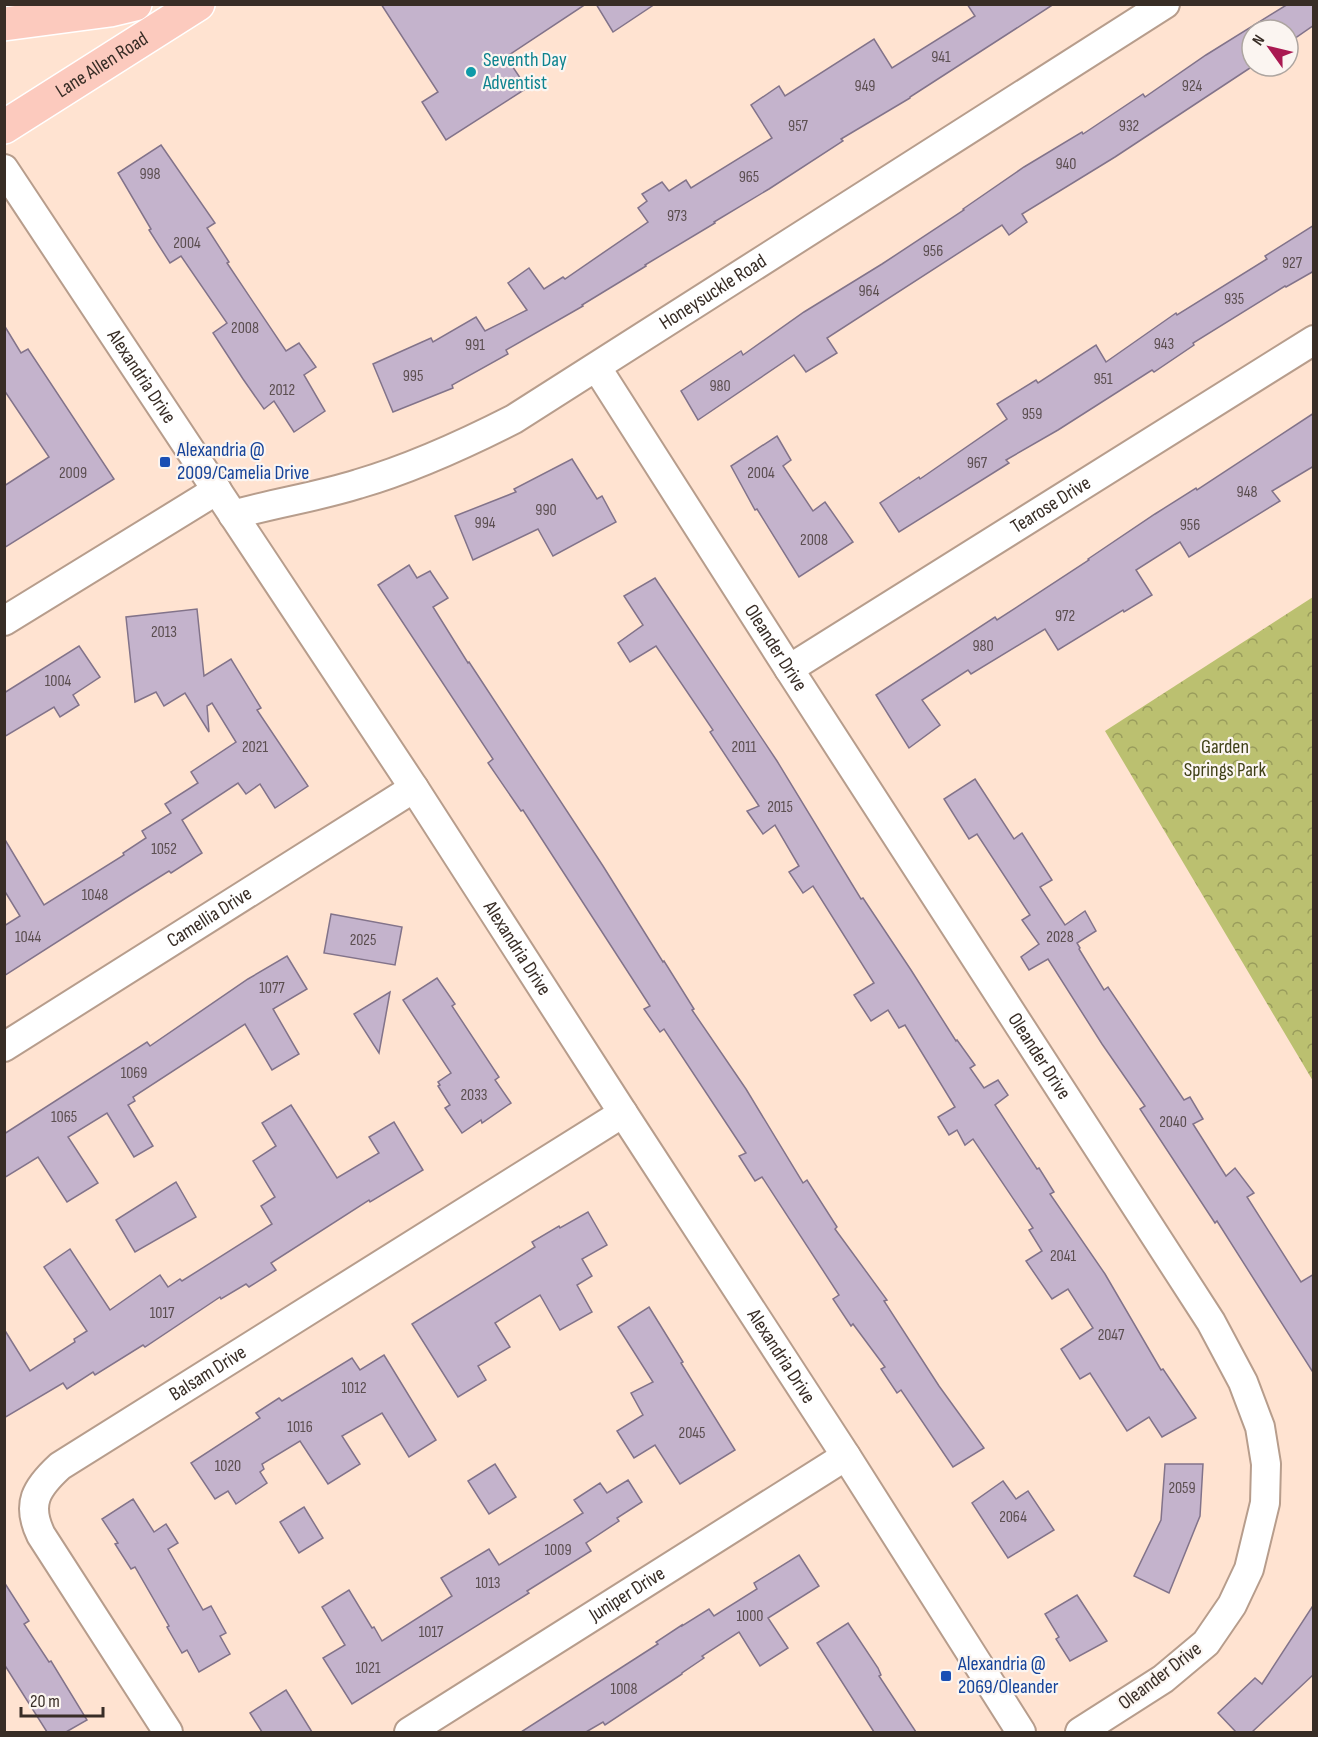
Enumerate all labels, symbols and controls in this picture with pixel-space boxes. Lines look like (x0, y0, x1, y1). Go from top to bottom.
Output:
north arrow (1240, 18, 1300, 78)
street label: Lane Allen Road (51, 27, 152, 103)
text: N (1249, 32, 1269, 49)
place label: Seventh Day Adventist (482, 48, 567, 95)
house number: 941 (931, 48, 951, 67)
marker: Seventh Day Adventist (464, 65, 478, 79)
house number: 949 (855, 77, 875, 96)
house number: 924 (1182, 77, 1202, 96)
house number: 957 (788, 117, 809, 136)
house number: 932 (1119, 117, 1139, 136)
house number: 940 (1056, 155, 1076, 174)
house number: 998 (139, 165, 161, 184)
house number: 965 (739, 168, 759, 187)
house number: 973 (667, 207, 687, 226)
house number: 2004 (173, 234, 201, 253)
house number: 956 (923, 242, 943, 261)
street label: Honeysuckle Road (655, 249, 771, 335)
house number: 927 (1282, 254, 1303, 273)
house number: 964 (858, 282, 880, 301)
house number: 935 (1224, 290, 1244, 309)
house number: 2008 (231, 319, 259, 338)
street label: Alexandria Drive (101, 324, 181, 428)
house number: 943 (1154, 335, 1174, 354)
house number: 991 (465, 336, 485, 355)
house number: 995 (403, 367, 423, 386)
house number: 951 (1093, 370, 1113, 389)
house number: 980 (709, 377, 731, 396)
house number: 2012 (269, 381, 295, 400)
house number: 959 (1022, 405, 1042, 424)
place label: Alexandria @ 2009/Camelia Drive (176, 438, 309, 485)
house number: 967 (967, 454, 988, 473)
marker: Alexandria @ 2009/Camelia Drive (158, 455, 172, 469)
house number: 2009 (59, 464, 87, 483)
house number: 2004 (747, 464, 775, 483)
street label: Tearose Drive (1006, 471, 1095, 539)
house number: 948 (1237, 483, 1257, 502)
house number: 990 (535, 501, 557, 520)
house number: 994 (475, 514, 496, 533)
house number: 956 (1180, 516, 1200, 535)
house number: 2008 (800, 531, 828, 550)
street label: Oleander Drive (739, 600, 812, 696)
house number: 972 (1055, 607, 1075, 626)
house number: 2013 (151, 623, 177, 642)
house number: 980 (972, 637, 994, 656)
house number: 1004 (45, 672, 72, 691)
park label: Garden Springs Park (1184, 735, 1267, 782)
house number: 2021 (242, 738, 268, 757)
house number: 2011 (732, 738, 757, 757)
house number: 2015 (767, 798, 793, 817)
house number: 1052 (151, 840, 177, 859)
street label: Camellia Drive (163, 882, 256, 953)
house number: 1048 (82, 886, 108, 905)
street label: Alexandria Drive (477, 896, 556, 1000)
house number: 1044 (15, 928, 41, 947)
house number: 2028 (1046, 928, 1074, 947)
house number: 2025 (350, 931, 376, 950)
house number: 1077 (259, 979, 285, 998)
street label: Oleander Drive (1002, 1008, 1076, 1104)
house number: 1069 (121, 1064, 147, 1083)
house number: 2033 (460, 1086, 488, 1105)
house number: 1065 (51, 1108, 77, 1127)
house number: 2040 (1159, 1113, 1187, 1132)
house number: 2041 (1050, 1247, 1076, 1266)
house number: 1017 (150, 1304, 175, 1323)
street label: Alexandria Drive (741, 1304, 821, 1408)
house number: 2047 (1098, 1326, 1125, 1345)
street label: Balsam Drive (165, 1340, 251, 1406)
house number: 1012 (341, 1379, 367, 1398)
house number: 1016 (287, 1418, 313, 1437)
house number: 2045 (679, 1424, 705, 1443)
house number: 1020 (215, 1457, 241, 1476)
house number: 2059 (1168, 1479, 1196, 1498)
house number: 2064 (999, 1508, 1027, 1527)
house number: 1009 (545, 1541, 571, 1560)
street label: Juniper Drive (584, 1561, 669, 1628)
house number: 1013 (475, 1574, 501, 1593)
house number: 1000 (736, 1607, 764, 1626)
house number: 1017 (419, 1623, 444, 1642)
street label: Oleander Drive (1114, 1637, 1206, 1715)
place label: Alexandria @ 2069/Oleander (957, 1652, 1059, 1699)
house number: 1021 (356, 1659, 381, 1678)
marker: Alexandria @ 2069/Oleander (939, 1669, 953, 1683)
scale bar (21, 1680, 104, 1718)
house number: 1008 (611, 1680, 637, 1699)
text: 20 m (30, 1691, 60, 1712)

